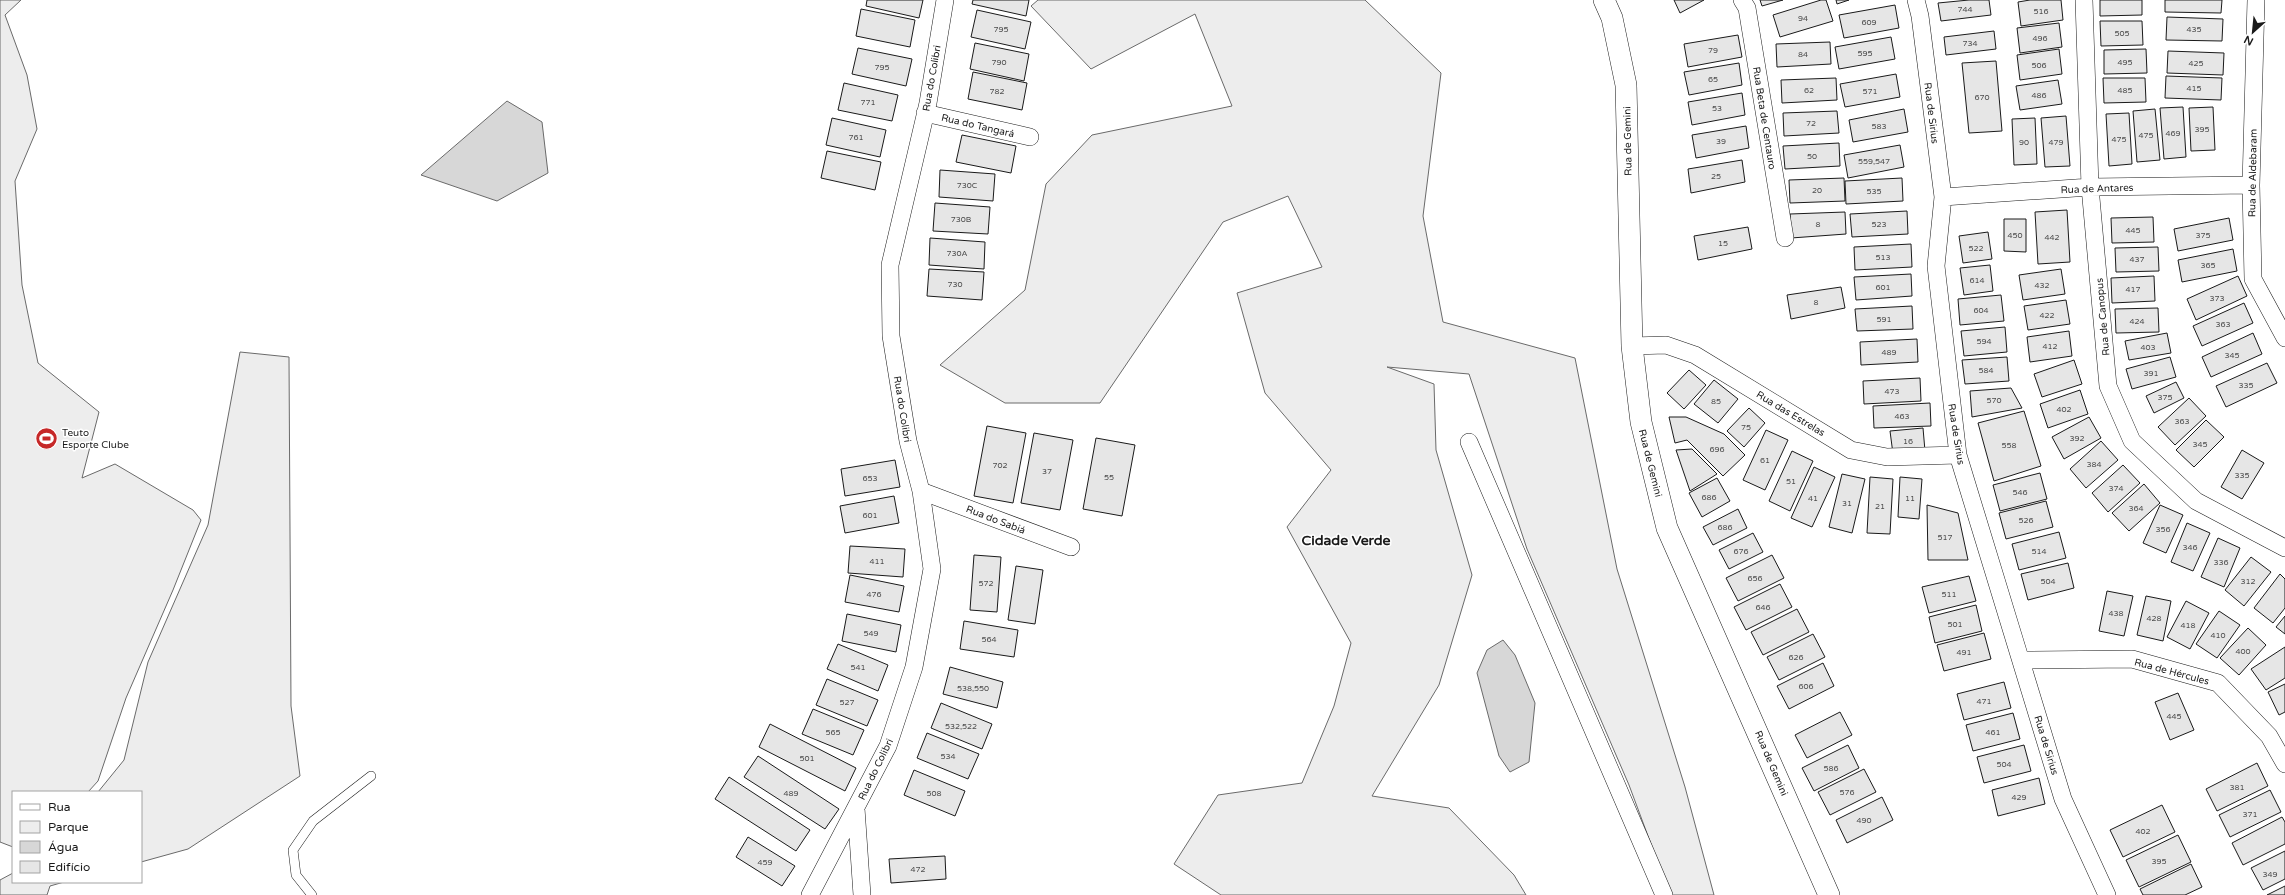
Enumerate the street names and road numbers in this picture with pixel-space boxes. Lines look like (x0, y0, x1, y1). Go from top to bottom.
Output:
street label: Rua do Colibri (920, 44, 944, 112)
street label: Rua Beta de Centauro (1750, 66, 1778, 171)
street label: Rua de Sirius (1921, 82, 1941, 145)
street label: Rua de Gemini (1621, 106, 1635, 176)
street label: Rua do Tangará (940, 112, 1016, 140)
street label: Rua de Aldebaram (2246, 129, 2260, 217)
street label: Rua de Antares (2060, 182, 2134, 196)
street label: Rua de Canopus (2094, 277, 2112, 356)
street label: Rua do Colibri (891, 375, 913, 443)
street label: Rua das Estrelas (1754, 389, 1827, 439)
street label: Rua de Sirius (1945, 403, 1967, 466)
street label: Rua de Gemini (1636, 428, 1664, 498)
street label: Rua do Sabiá (964, 503, 1027, 537)
street label: Rua de Hércules (2133, 656, 2211, 688)
street label: Rua de Sirius (2031, 714, 2061, 777)
street label: Rua de Gemini (1752, 729, 1790, 798)
street label: Rua do Colibri (856, 737, 896, 802)

